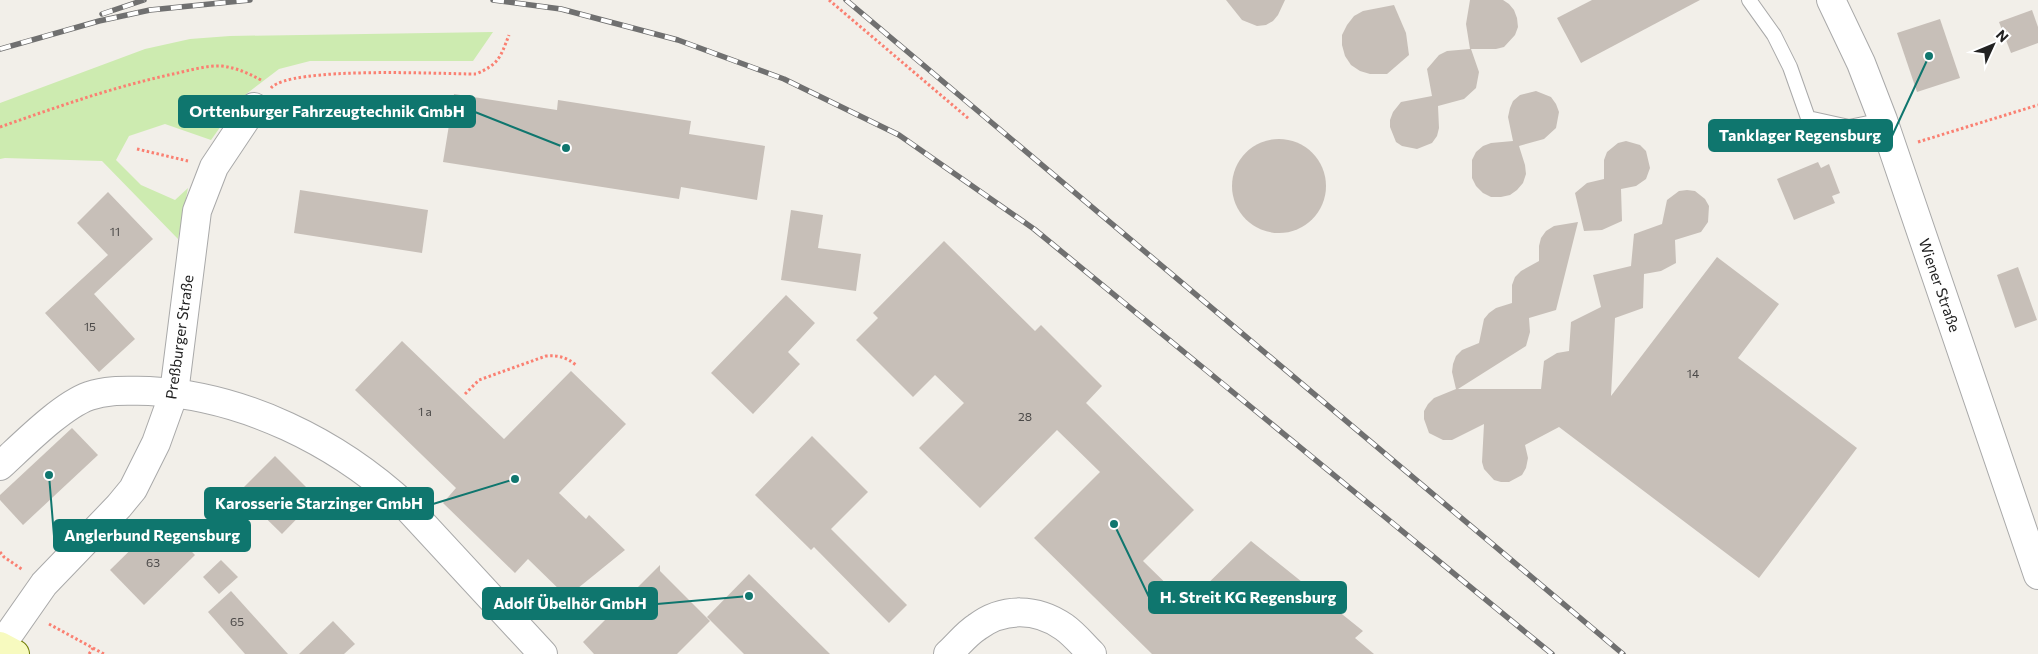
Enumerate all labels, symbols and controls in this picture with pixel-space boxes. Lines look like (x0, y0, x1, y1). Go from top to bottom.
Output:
north arrow (1968, 20, 2018, 70)
text: N (1993, 26, 2012, 45)
callout: Orttenburger Fahrzeugtechnik GmbH (179, 96, 475, 127)
text: Orttenburger Fahrzeugtechnik GmbH (189, 101, 465, 120)
callout: Tanklager Regensburg (1709, 120, 1892, 151)
text: Tanklager Regensburg (1719, 125, 1881, 144)
house number: 11 (110, 224, 120, 238)
street label: Wiener Straße (1916, 236, 1964, 334)
street label: Preßburger Straße (161, 274, 197, 400)
house number: 15 (84, 319, 96, 333)
house number: 14 (1687, 366, 1699, 380)
house number: 1 a (418, 404, 432, 418)
house number: 28 (1018, 409, 1032, 423)
callout: Karosserie Starzinger GmbH (205, 488, 433, 519)
text: Karosserie Starzinger GmbH (215, 493, 423, 512)
callout: Anglerbund Regensburg (54, 520, 250, 551)
text: Anglerbund Regensburg (64, 525, 240, 544)
house number: 63 (146, 555, 160, 569)
callout: H. Streit KG Regensburg (1149, 582, 1346, 613)
text: H. Streit KG Regensburg (1160, 587, 1336, 606)
callout: Adolf Übelhör GmbH (483, 588, 657, 619)
text: Adolf Übelhör GmbH (493, 593, 647, 612)
house number: 65 (230, 614, 244, 628)

